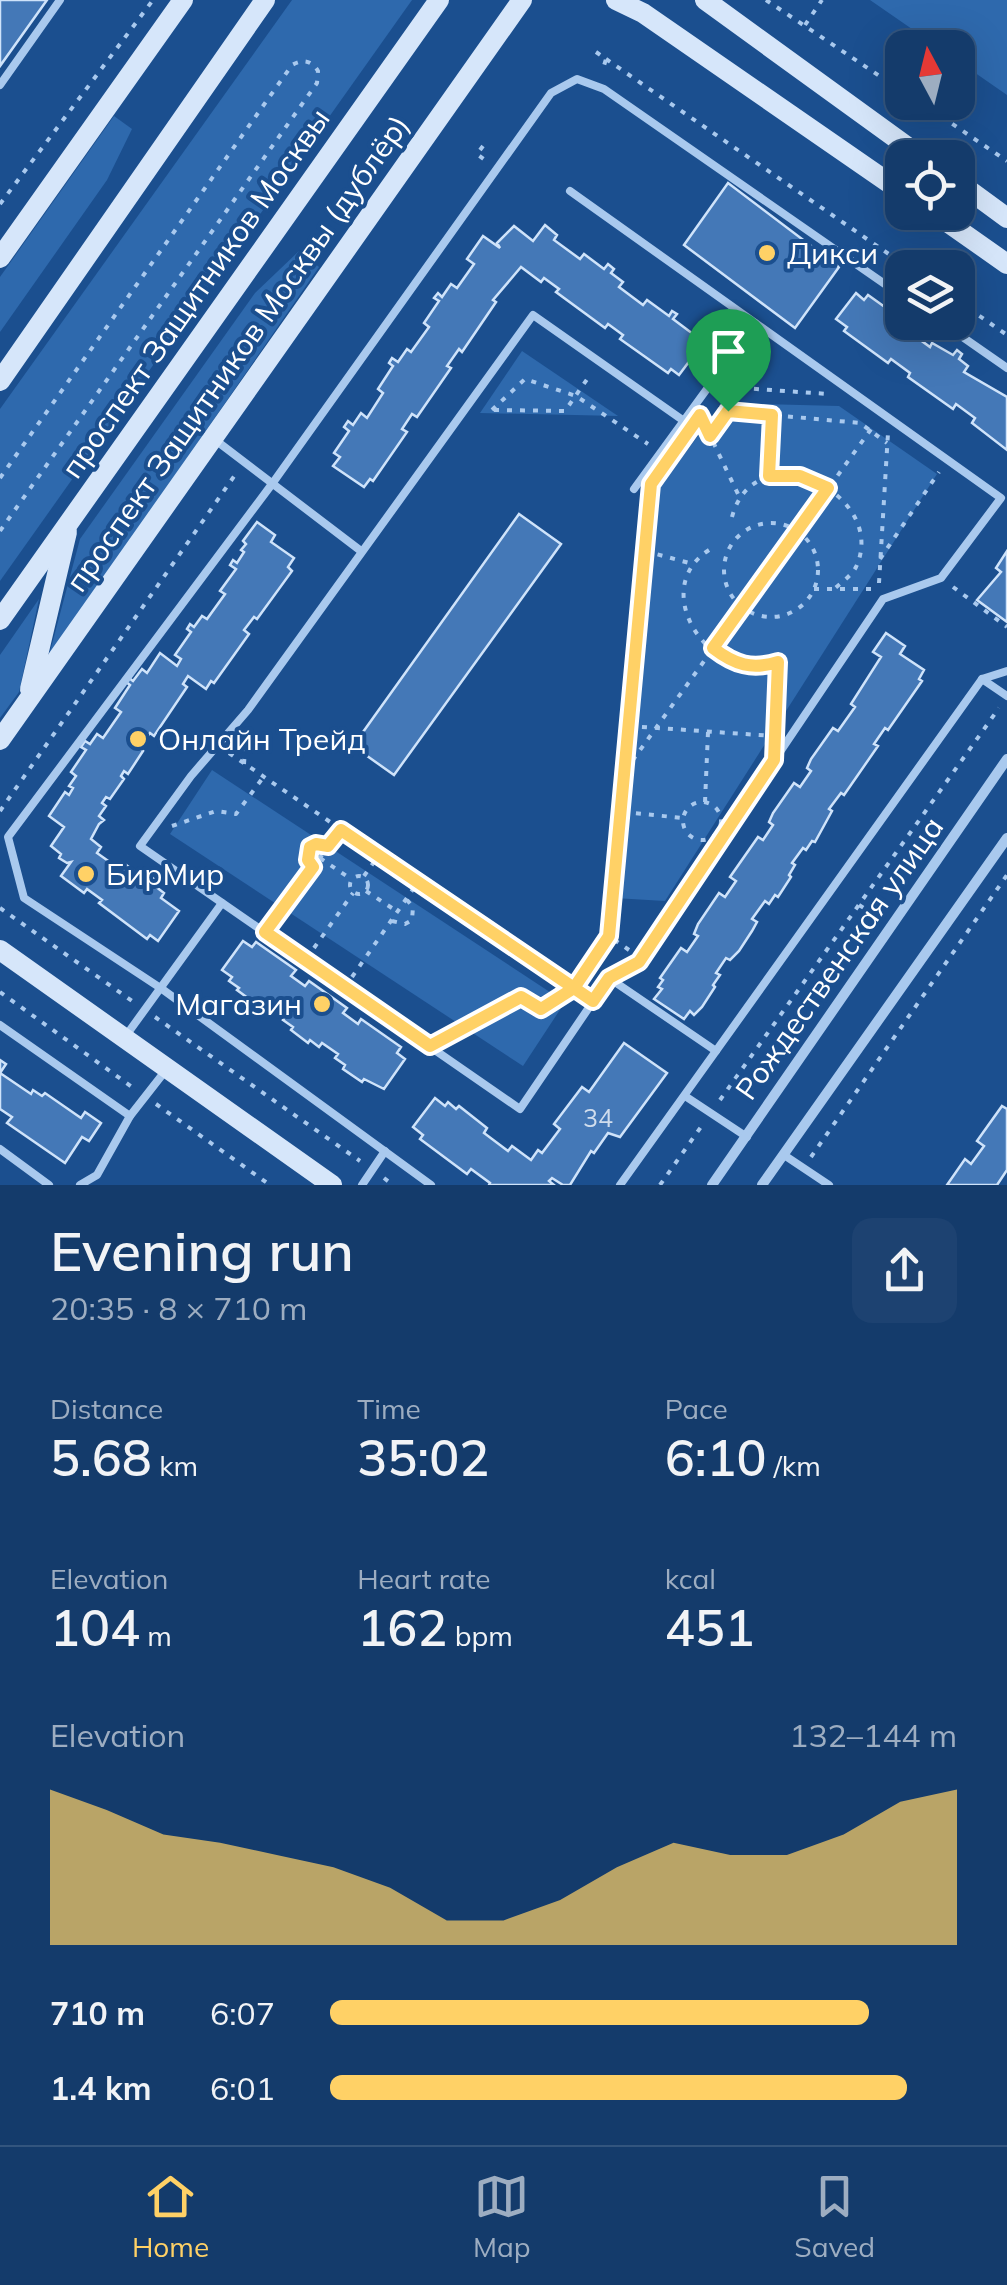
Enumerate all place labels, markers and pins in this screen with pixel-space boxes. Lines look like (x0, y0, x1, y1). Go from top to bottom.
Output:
place label: Дикси (787, 234, 878, 272)
marker: Дикси (756, 242, 778, 264)
pin (686, 309, 771, 412)
place label: Онлайн Трейд (158, 720, 365, 758)
marker: Онлайн Трейд (127, 728, 149, 750)
place label: БирМир (106, 855, 224, 893)
marker: БирМир (75, 863, 97, 885)
place label: Магазин (175, 985, 302, 1023)
marker: Магазин (311, 993, 333, 1015)

